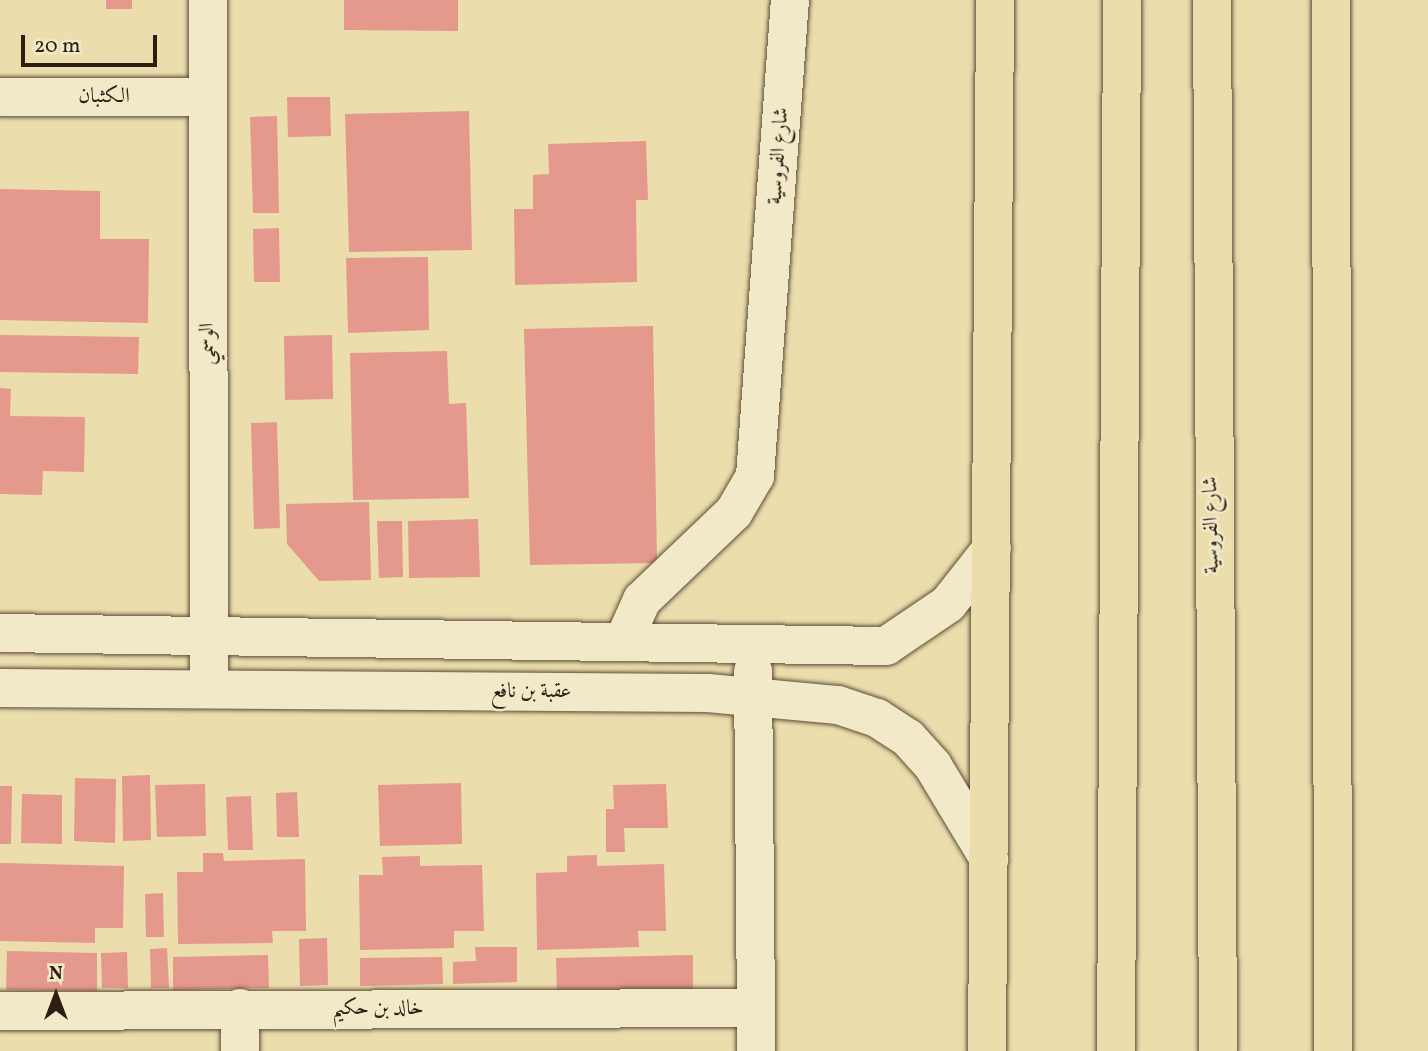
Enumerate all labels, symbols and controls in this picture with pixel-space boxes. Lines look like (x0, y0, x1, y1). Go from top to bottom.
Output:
scale bar (24, 21, 161, 65)
text: 20 m (34, 32, 80, 61)
street label: الكثبان (78, 84, 130, 110)
street label: شارع الفروسية (763, 107, 795, 205)
street label: الوسمي (195, 323, 221, 365)
street label: شارع الفروسية (1199, 476, 1225, 574)
street label: عقبة بن نافع (491, 679, 571, 705)
north arrow (21, 960, 91, 1030)
text: N (49, 961, 63, 987)
street label: خالد بن حكيم (332, 996, 424, 1022)

